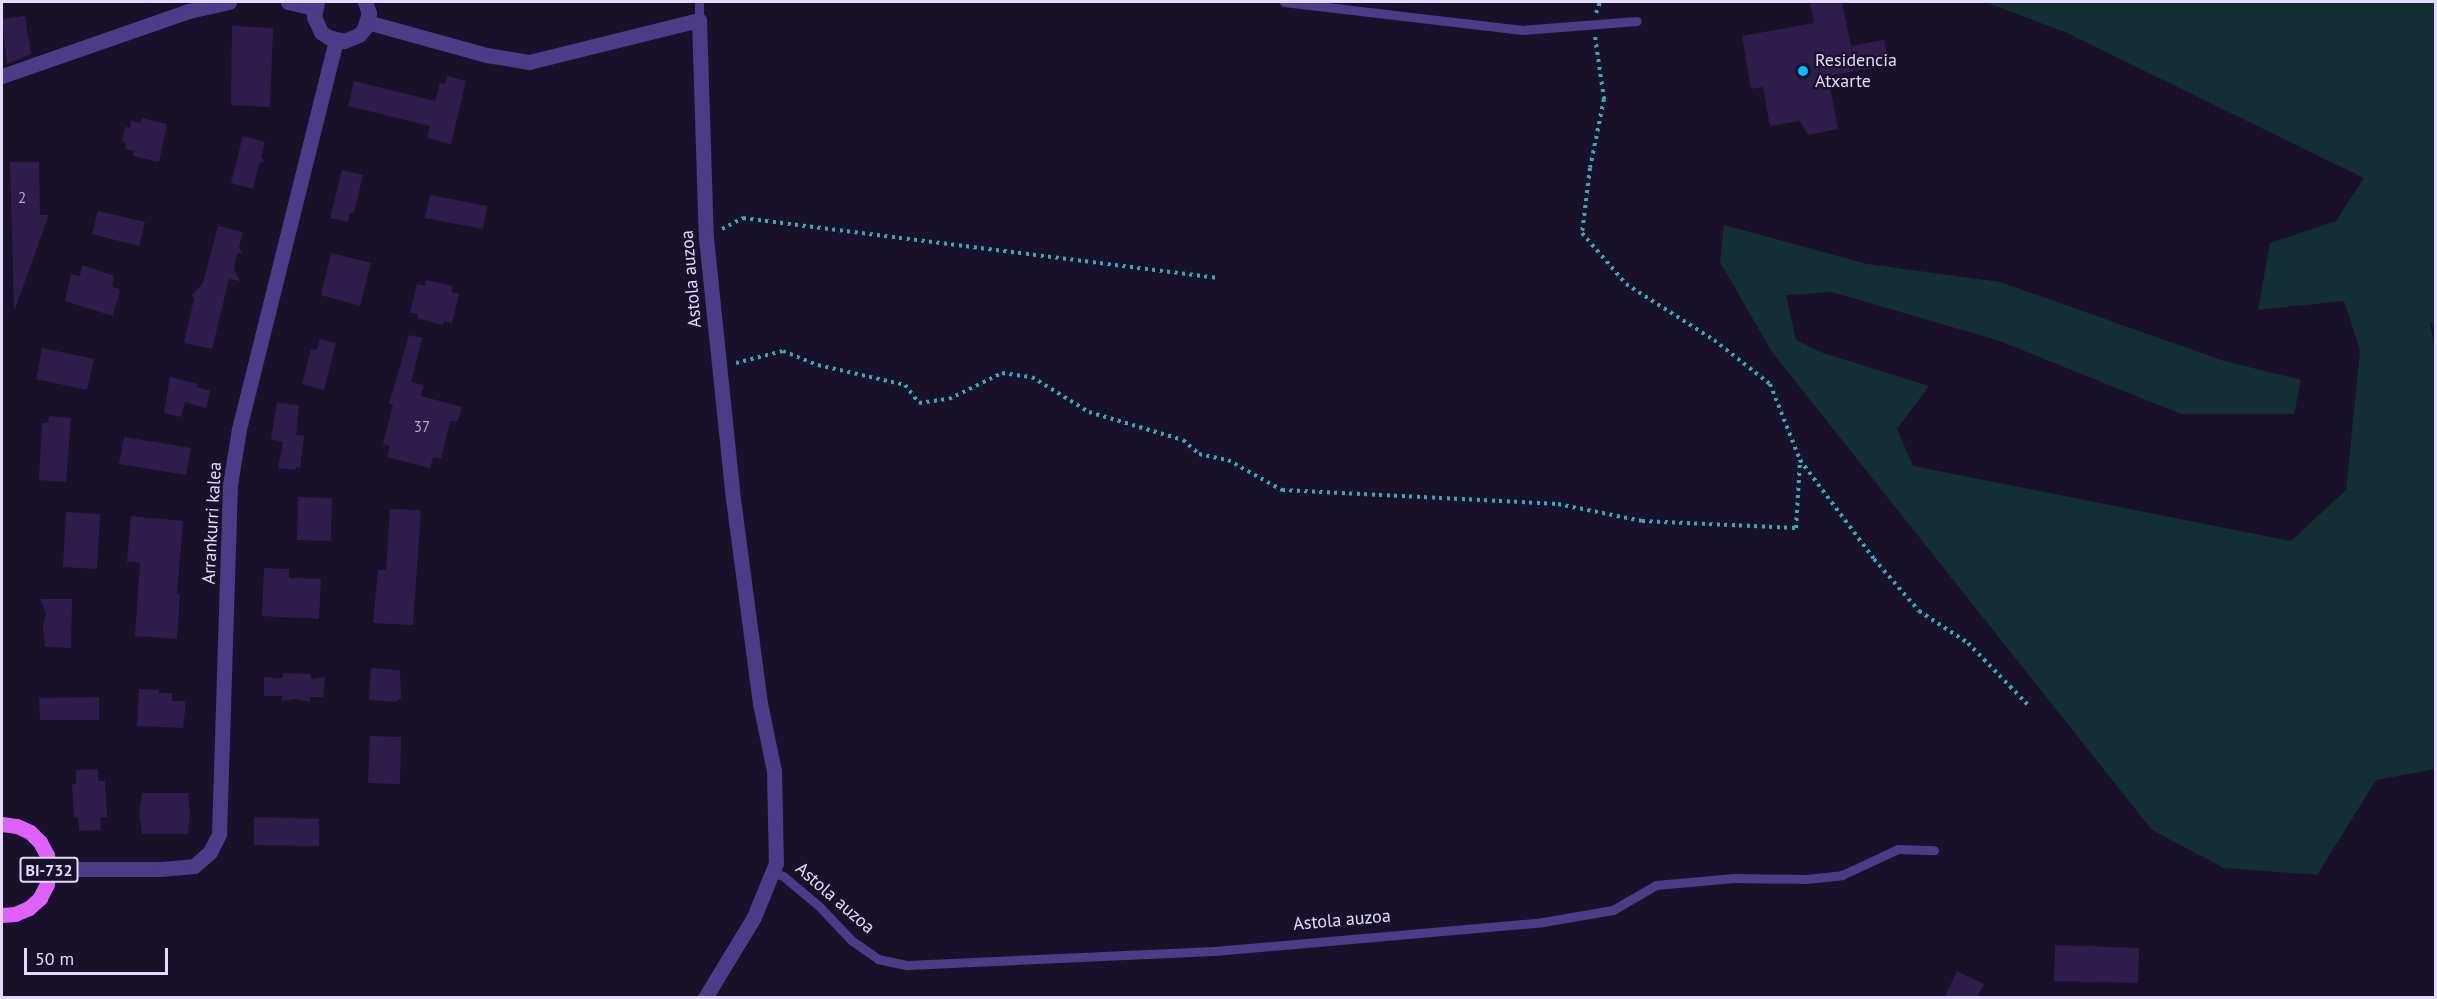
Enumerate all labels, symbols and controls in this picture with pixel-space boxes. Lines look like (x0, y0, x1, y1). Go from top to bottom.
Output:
place label: Residencia Atxarte (1815, 50, 1897, 92)
marker: Residencia Atxarte (1796, 64, 1810, 78)
house number: 2 (18, 189, 26, 207)
street label: Astola auzoa (676, 229, 706, 329)
house number: 37 (414, 418, 430, 436)
street label: Arrankurri kalea (198, 461, 226, 585)
road number: BI-732 (19, 857, 79, 883)
street label: Astola auzoa (791, 858, 879, 938)
street label: Astola auzoa (1292, 905, 1392, 935)
scale bar (27, 936, 171, 974)
text: 50 m (35, 947, 74, 970)

